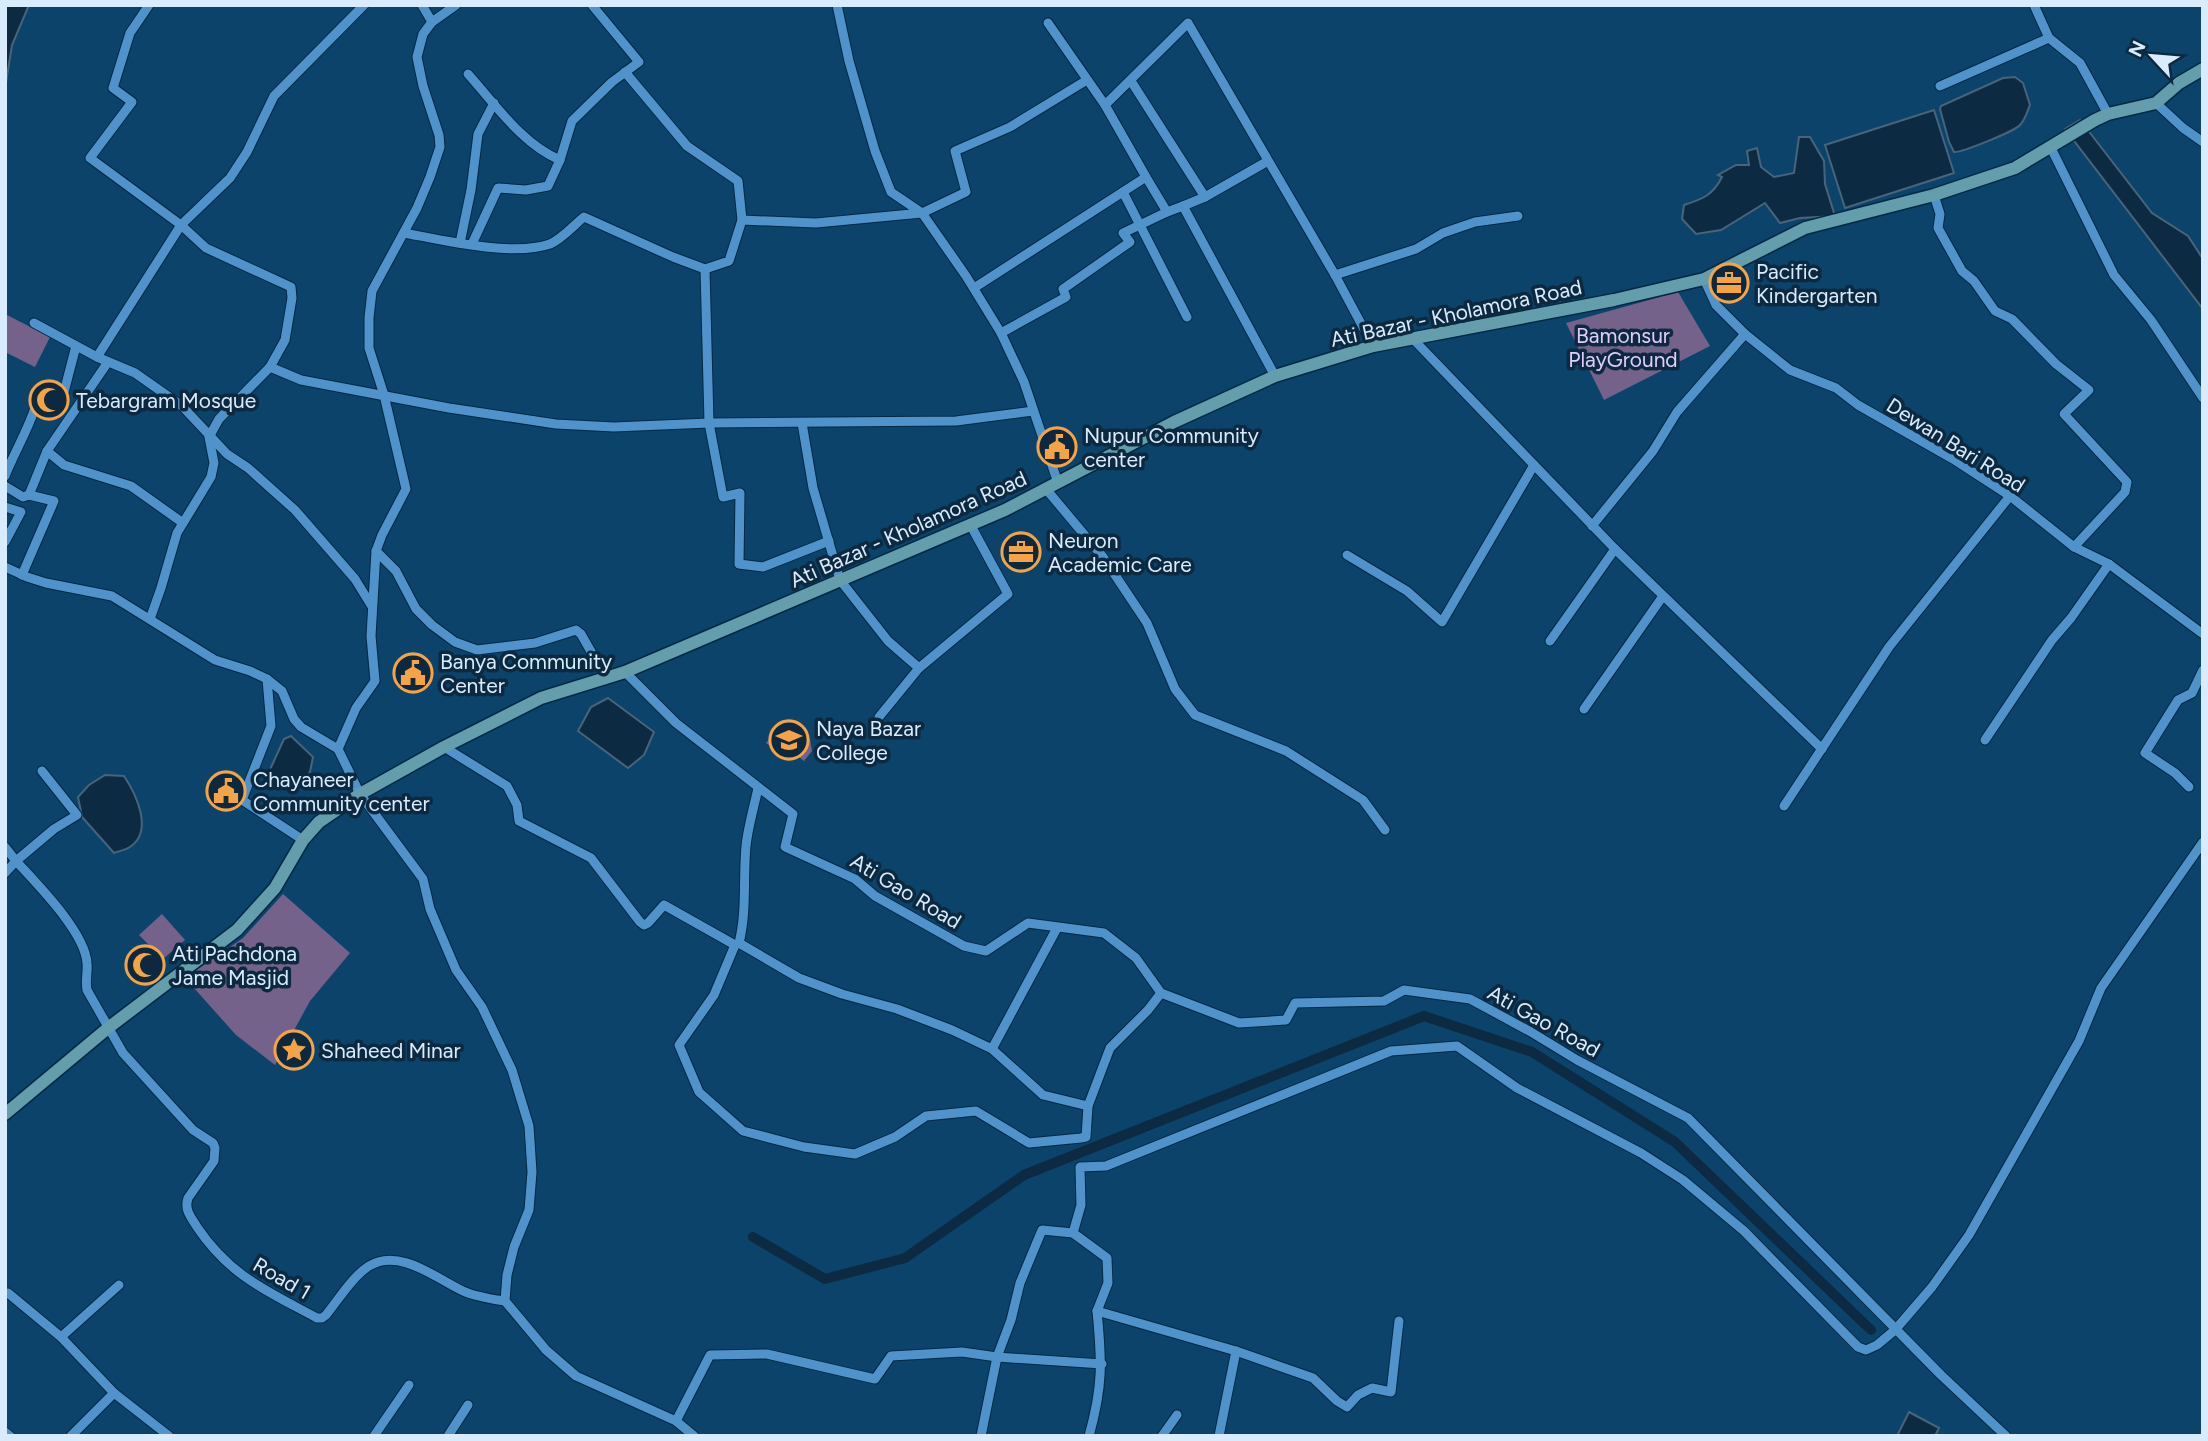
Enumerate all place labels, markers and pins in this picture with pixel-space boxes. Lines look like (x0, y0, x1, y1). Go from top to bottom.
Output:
place label: Pacific Kindergarten (1756, 259, 1877, 308)
office icon: Pacific Kindergarten (1708, 262, 1750, 304)
mosque icon: Tebargram Mosque (28, 379, 70, 421)
place label: Tebargram Mosque (76, 388, 256, 413)
place label: Nupur Community center (1084, 423, 1259, 472)
public building icon: Nupur Community center (1036, 426, 1078, 468)
place label: Neuron Academic Care (1048, 528, 1192, 577)
office icon: Neuron Academic Care (1000, 531, 1042, 573)
place label: Banya Community Center (440, 649, 612, 698)
public building icon: Banya Community Center (392, 652, 434, 694)
place label: Naya Bazar College (816, 716, 921, 765)
school or university icon: Naya Bazar College (768, 719, 810, 761)
place label: Chayaneer Community center (253, 767, 430, 816)
public building icon: Chayaneer Community center (205, 770, 247, 812)
place label: Ati Pachdona Jame Masjid (172, 941, 297, 990)
mosque icon: Ati Pachdona Jame Masjid (124, 944, 166, 986)
place icon: Shaheed Minar (273, 1029, 315, 1071)
place label: Shaheed Minar (321, 1038, 461, 1063)

